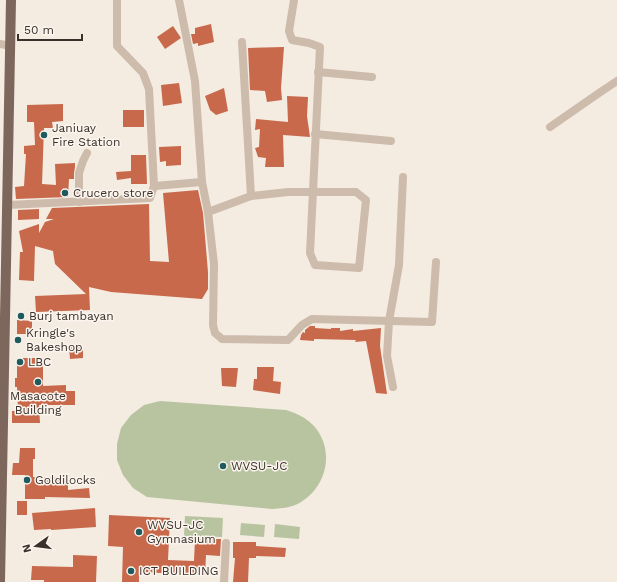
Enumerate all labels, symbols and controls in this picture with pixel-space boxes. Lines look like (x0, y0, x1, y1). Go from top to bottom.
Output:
scale bar (18, 16, 82, 42)
text: 50 m (24, 23, 54, 37)
place label: Janiuay Fire Station (52, 121, 120, 149)
marker: Janiuay Fire Station (39, 130, 49, 140)
place label: Crucero store (73, 186, 153, 200)
marker: Crucero store (60, 188, 70, 198)
place label: Burj tambayan (29, 309, 114, 323)
marker: Burj tambayan (16, 311, 26, 321)
place label: Kringle's Bakeshop (26, 326, 83, 354)
marker: Kringle's Bakeshop (13, 335, 23, 345)
place label: LBC (28, 355, 51, 369)
marker: LBC (15, 357, 25, 367)
marker: Masacote Building (33, 377, 43, 387)
place label: Masacote Building (10, 389, 66, 417)
place label: WVSU-JC (231, 459, 288, 473)
marker: WVSU-JC (218, 461, 228, 471)
place label: Goldilocks (35, 473, 96, 487)
marker: Goldilocks (22, 475, 32, 485)
place label: WVSU-JC Gymnasium (147, 518, 216, 546)
north arrow (16, 526, 56, 566)
marker: WVSU-JC Gymnasium (134, 527, 144, 537)
text: N (19, 543, 34, 554)
place label: ICT BUILDING (139, 564, 219, 578)
marker: ICT BUILDING (126, 566, 136, 576)

